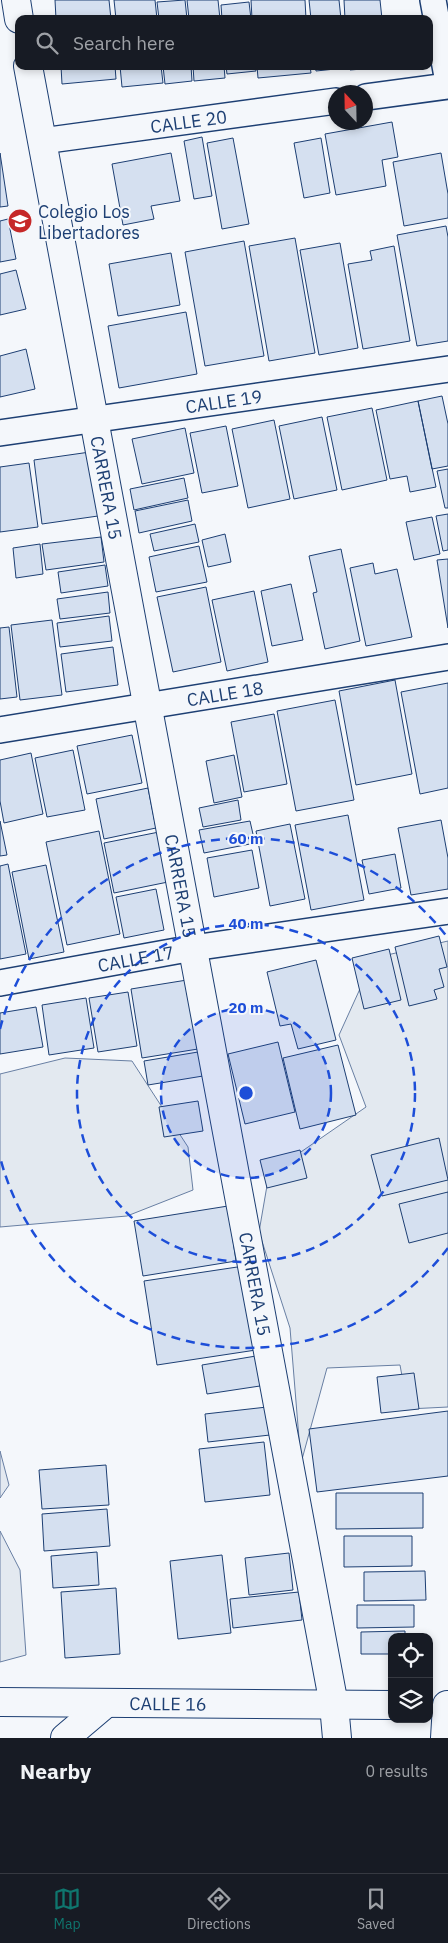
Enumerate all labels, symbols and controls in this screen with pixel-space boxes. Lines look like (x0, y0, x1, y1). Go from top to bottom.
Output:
search box (15, 15, 433, 70)
icon: search (33, 29, 61, 57)
text: Search here (73, 31, 175, 55)
north arrow (328, 85, 373, 130)
street label: CALLE 20 (149, 104, 228, 138)
place label: Colegio Los Libertadores (38, 200, 140, 244)
school or university icon: Colegio Los Libertadores (7, 208, 33, 234)
street label: CALLE 19 (184, 384, 264, 418)
street label: CARRERA 15 (86, 434, 128, 542)
street label: CALLE 18 (185, 676, 265, 711)
text: 60 m (229, 829, 263, 848)
street label: CARRERA 15 (160, 832, 202, 940)
text: 40 m (229, 914, 263, 933)
street label: CALLE 17 (96, 940, 176, 977)
text: 20 m (229, 998, 263, 1017)
centre of rings (237, 1084, 255, 1102)
street label: CARRERA 15 (234, 1230, 276, 1338)
map controls (388, 1633, 433, 1723)
button: locate (388, 1633, 433, 1678)
button: layers (388, 1678, 433, 1723)
street label: CALLE 16 (129, 1691, 207, 1715)
text: Nearby (20, 1757, 91, 1785)
text: 0 results (365, 1761, 428, 1781)
tab: Map (53, 1885, 81, 1933)
tab: Directions (187, 1885, 251, 1933)
tab: Saved (357, 1885, 395, 1933)

